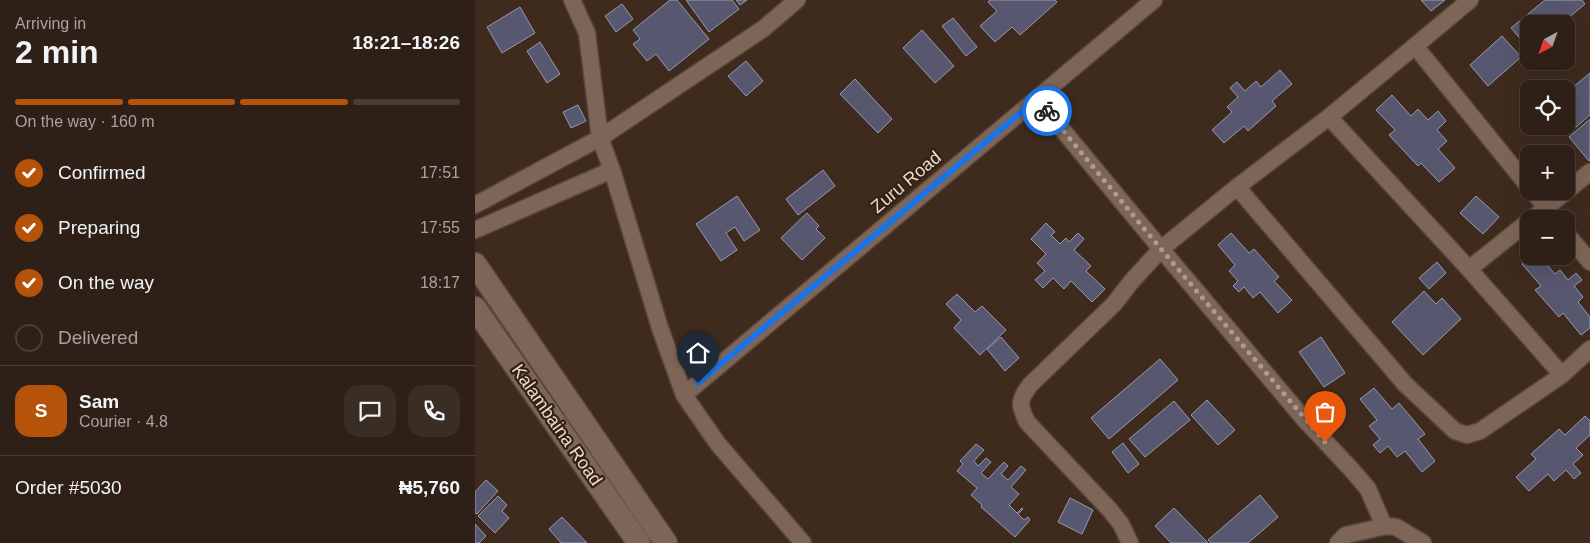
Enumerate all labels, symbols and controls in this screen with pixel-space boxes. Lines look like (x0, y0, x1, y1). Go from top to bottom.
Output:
text: Arriving in (15, 15, 86, 32)
north arrow (1520, 15, 1575, 70)
map controls (1520, 15, 1575, 265)
text: 18:21–18:26 (352, 32, 460, 53)
text: 2 min (15, 34, 99, 70)
button: locate (1520, 80, 1575, 135)
courier (1022, 86, 1072, 136)
icon: bike (1033, 97, 1061, 125)
text: On the way · 160 m (15, 113, 155, 130)
button: + (1520, 145, 1575, 200)
street label: Zuru Road (867, 147, 945, 217)
icon: check (15, 159, 43, 187)
text: Confirmed (58, 162, 146, 183)
text: 17:51 (420, 164, 460, 181)
button: − (1520, 210, 1575, 265)
icon: check (15, 214, 43, 242)
text: Preparing (58, 217, 140, 238)
text: 17:55 (420, 219, 460, 236)
icon: check (15, 269, 43, 297)
text: On the way (58, 272, 154, 293)
text: 18:17 (420, 274, 460, 291)
text: Delivered (58, 327, 138, 348)
pin (677, 332, 719, 383)
icon: home (684, 339, 712, 367)
street label: Kalambaina Road (508, 361, 606, 489)
button: chat (344, 385, 396, 437)
button: phone (408, 385, 460, 437)
text: Sam (79, 391, 119, 412)
pin (1304, 391, 1346, 442)
icon: bag (1311, 398, 1339, 426)
text: S (35, 400, 47, 421)
text: Courier · 4.8 (79, 413, 168, 430)
text: Order #5030 (15, 477, 122, 498)
text: ₦5,760 (399, 477, 460, 498)

